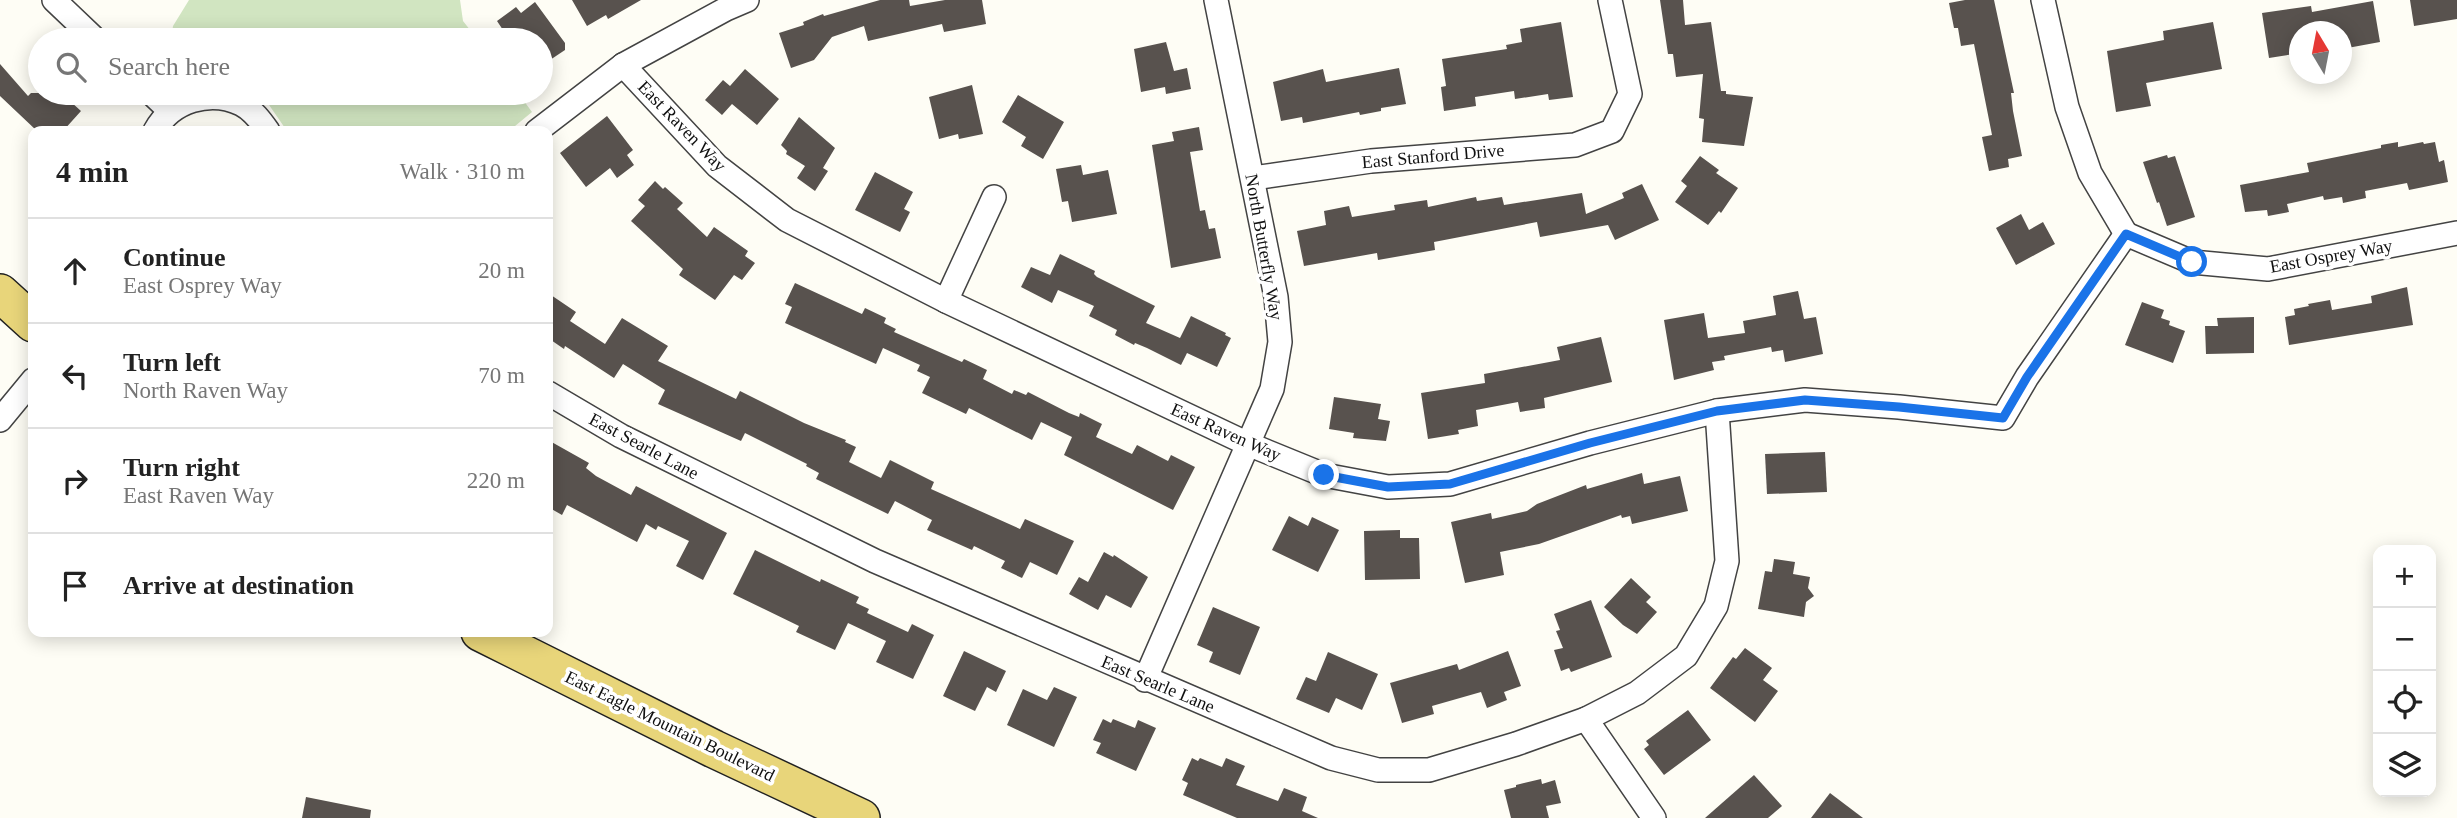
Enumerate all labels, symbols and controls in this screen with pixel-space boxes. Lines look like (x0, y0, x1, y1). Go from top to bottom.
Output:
north arrow (2289, 21, 2352, 84)
search box (28, 28, 553, 105)
icon: search (52, 48, 90, 86)
text: Search here (108, 52, 230, 81)
street label: East Raven Way (634, 77, 730, 175)
street label: East Stanford Drive (1361, 140, 1505, 172)
text: 4 min (56, 155, 129, 188)
text: Walk · 310 m (400, 159, 525, 184)
street label: North Butterfly Way (1241, 172, 1287, 322)
street label: East Osprey Way (2268, 235, 2394, 277)
text: Continue (123, 243, 226, 272)
route start (2176, 246, 2207, 277)
icon: ahead (56, 252, 94, 290)
text: 20 m (478, 258, 525, 283)
text: East Osprey Way (123, 273, 282, 298)
text: Turn left (123, 348, 221, 377)
icon: left (56, 357, 94, 395)
text: 70 m (478, 363, 525, 388)
text: North Raven Way (123, 378, 288, 403)
street label: East Raven Way (1168, 399, 1284, 465)
street label: East Searle Lane (586, 409, 702, 483)
text: Turn right (123, 453, 240, 482)
route end (1308, 459, 1339, 490)
icon: right (56, 462, 94, 500)
text: 220 m (467, 468, 525, 493)
text: East Raven Way (123, 483, 274, 508)
map controls (2373, 545, 2436, 797)
button: + (2373, 545, 2436, 608)
icon: arrive (56, 567, 94, 605)
text: Arrive at destination (123, 571, 354, 600)
button: − (2373, 608, 2436, 671)
street label: East Searle Lane (1098, 651, 1218, 717)
street label: East Eagle Mountain Boulevard (562, 667, 778, 785)
button: locate (2373, 671, 2436, 734)
button: layers (2373, 734, 2436, 797)

